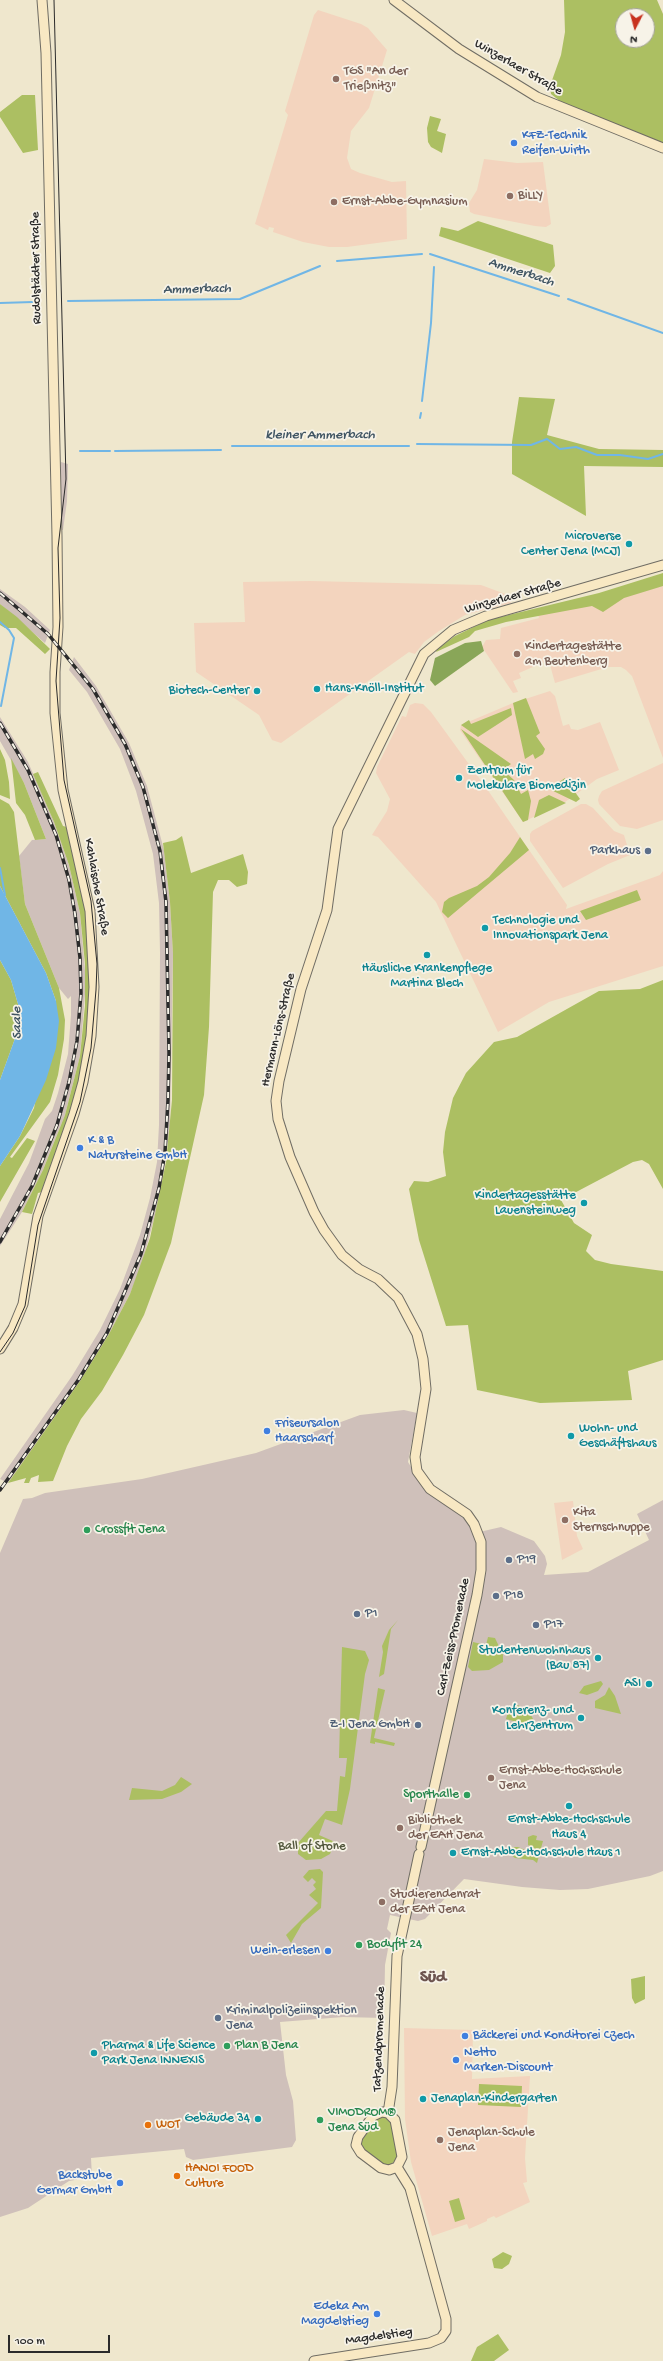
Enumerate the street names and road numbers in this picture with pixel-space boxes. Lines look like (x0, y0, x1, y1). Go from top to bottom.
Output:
street label: Winzerlaer Straße (471, 36, 565, 100)
street label: Rudolstädter Straße (28, 212, 46, 324)
street label: Winzerlaer Straße (463, 576, 563, 618)
street label: Kahlaische Straße (80, 837, 112, 937)
street label: Hermann-Löns-Straße (258, 972, 300, 1088)
street label: Carl-Zeiss-Promenade (434, 1577, 474, 1697)
street label: Tatzendpromenade (370, 1986, 390, 2092)
street label: Magdelstieg (344, 2325, 414, 2349)

